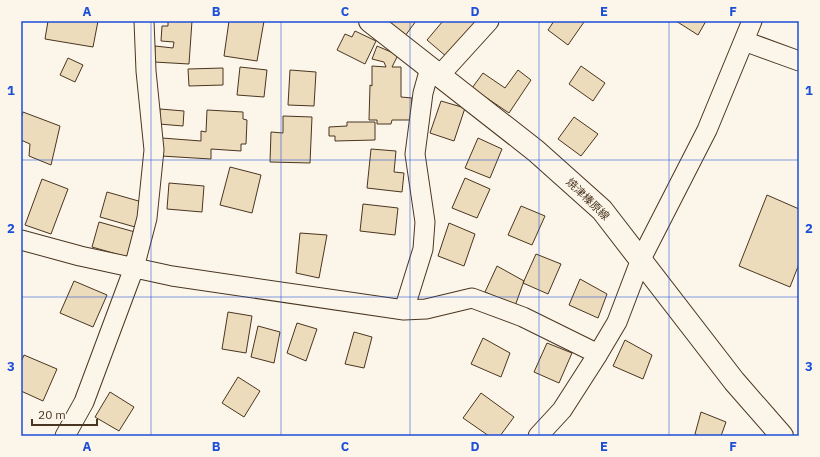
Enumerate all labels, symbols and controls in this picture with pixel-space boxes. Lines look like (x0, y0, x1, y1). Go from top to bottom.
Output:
text: A (83, 3, 92, 20)
text: B (212, 3, 221, 20)
text: C (341, 3, 350, 20)
text: D (470, 3, 480, 20)
text: E (600, 3, 608, 20)
text: F (729, 3, 737, 20)
text: 1 (7, 82, 15, 99)
text: 1 (805, 82, 813, 99)
street label: 焼津榛原線 (563, 175, 613, 223)
text: 2 (7, 220, 15, 237)
text: 2 (805, 220, 813, 237)
text: 3 (7, 358, 15, 375)
text: 3 (805, 358, 813, 375)
scale bar (32, 401, 97, 427)
text: 20 m (38, 407, 66, 422)
text: A (83, 438, 92, 455)
text: B (212, 438, 221, 455)
text: C (341, 438, 350, 455)
text: D (470, 438, 480, 455)
text: E (600, 438, 608, 455)
text: F (729, 438, 737, 455)

